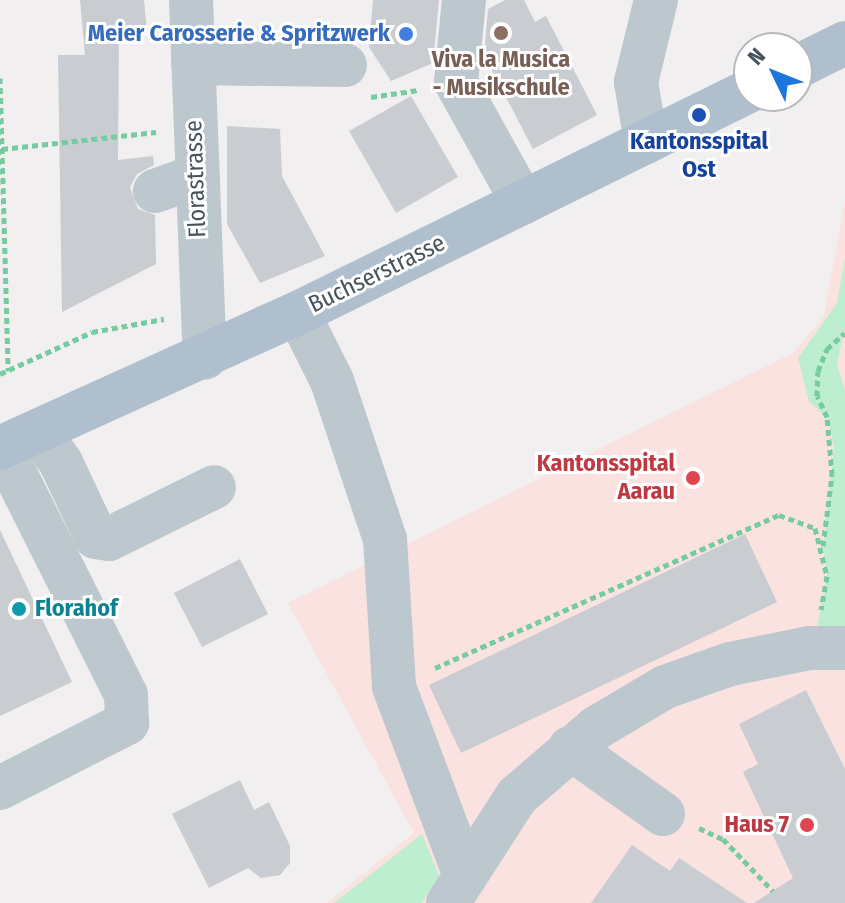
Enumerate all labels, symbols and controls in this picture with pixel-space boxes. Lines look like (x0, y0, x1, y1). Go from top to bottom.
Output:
place label: Meier Carosserie & Spritzwerk (88, 20, 390, 48)
marker: Viva la Musica - Musikschule (492, 24, 510, 42)
marker: Meier Carosserie & Spritzwerk (397, 25, 415, 43)
north arrow (733, 32, 813, 112)
text: N (742, 43, 771, 71)
place label: Viva la Musica - Musikschule (432, 46, 570, 102)
marker: Kantonsspital Ost (690, 106, 708, 124)
street label: Florastrasse (180, 120, 212, 238)
place label: Kantonsspital Ost (630, 128, 768, 184)
street label: Buchserstrasse (304, 229, 450, 319)
place label: Kantonsspital Aarau (537, 450, 675, 506)
marker: Kantonsspital Aarau (682, 467, 704, 489)
place label: Florahof (35, 595, 118, 623)
marker: Florahof (10, 600, 28, 618)
place label: Haus 7 (724, 811, 789, 839)
marker: Haus 7 (796, 814, 818, 836)

